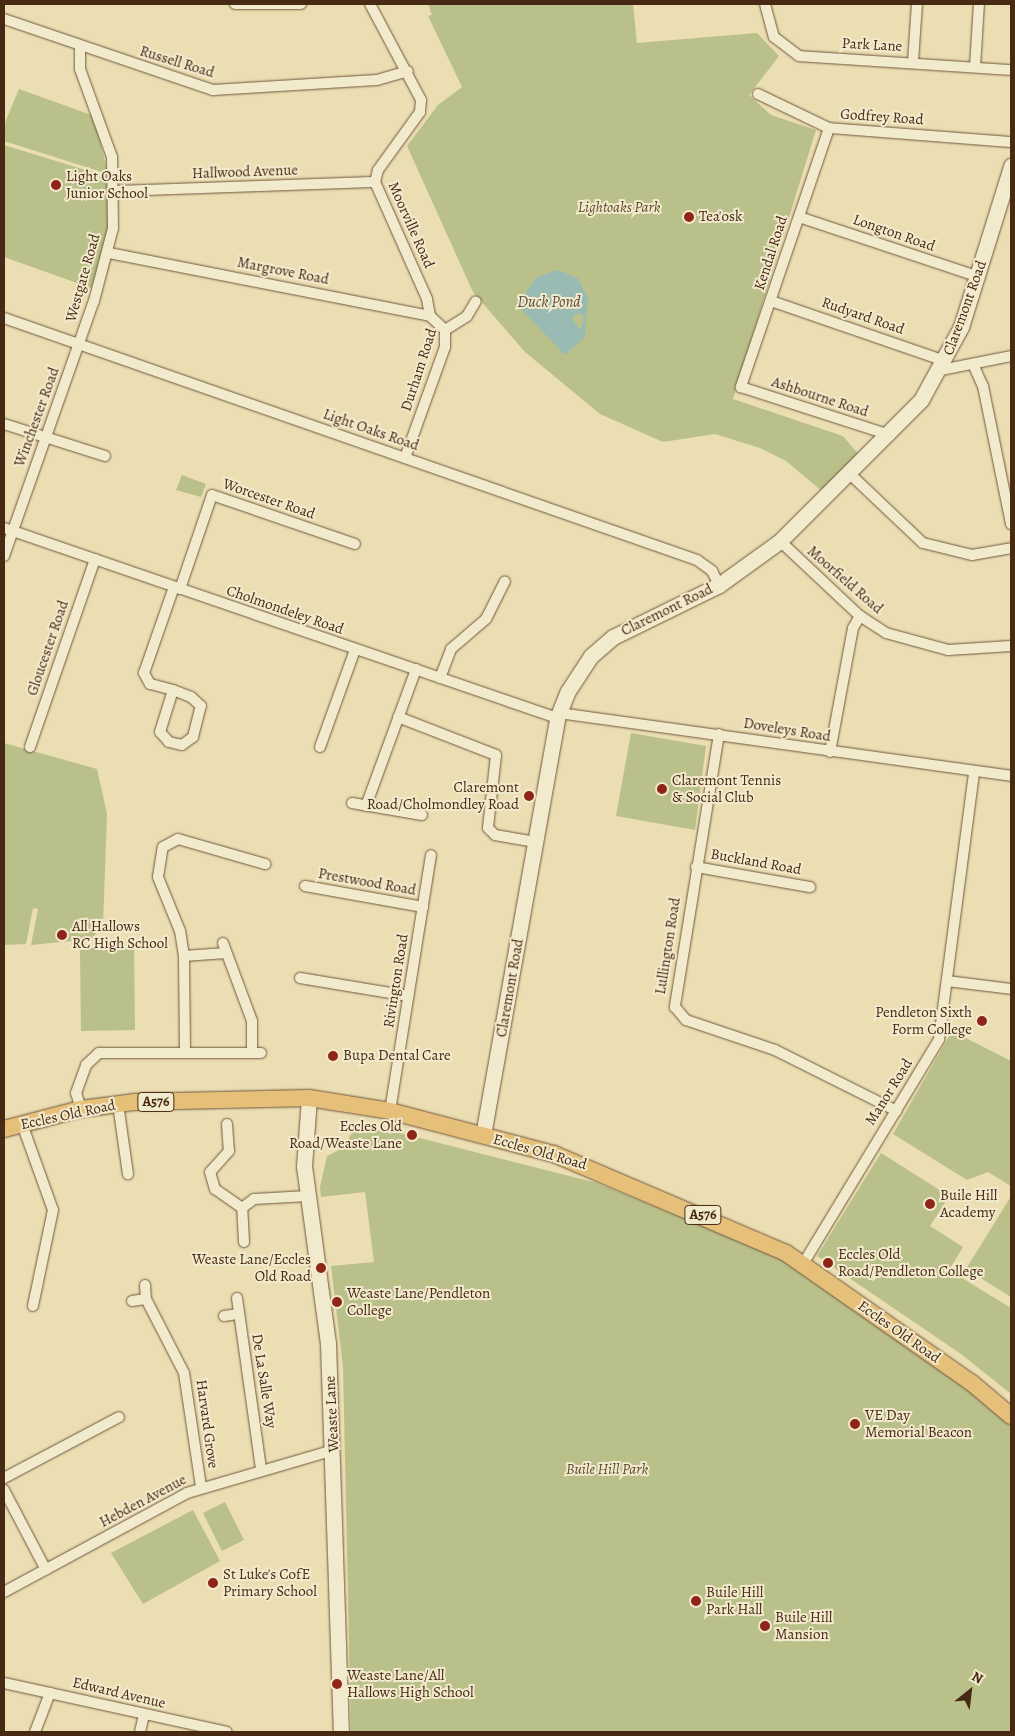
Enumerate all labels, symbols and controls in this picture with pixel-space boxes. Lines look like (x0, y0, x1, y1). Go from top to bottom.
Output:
street label: Park Lane (841, 34, 903, 56)
street label: Russell Road (137, 42, 217, 82)
street label: Godfrey Road (840, 105, 924, 129)
street label: Hallwood Avenue (192, 161, 298, 183)
place label: Light Oaks Junior School (66, 167, 148, 202)
marker: Light Oaks Junior School (50, 179, 62, 191)
street label: Moorville Road (384, 179, 438, 271)
park label: Lightoaks Park (578, 199, 660, 217)
place label: Tea'osk (699, 208, 742, 226)
marker: Tea'osk (683, 211, 695, 223)
street label: Longton Road (851, 211, 937, 255)
street label: Kendal Road (751, 214, 791, 292)
street label: Westgate Road (62, 232, 104, 324)
street label: Margrove Road (236, 253, 330, 289)
street label: Claremont Road (939, 258, 991, 358)
water label: Duck Pond (517, 292, 581, 312)
street label: Rudyard Road (819, 293, 907, 339)
street label: Durham Road (397, 326, 441, 414)
street label: Winchester Road (11, 365, 63, 469)
street label: Ashbourne Road (769, 373, 871, 421)
street label: Light Oaks Road (321, 405, 421, 455)
street label: Worcester Road (220, 475, 318, 523)
street label: Moorfield Road (803, 542, 887, 618)
street label: Claremont Road (618, 580, 716, 640)
street label: Cholmondeley Road (224, 582, 346, 638)
street label: Gloucester Road (23, 598, 73, 698)
street label: Doveleys Road (742, 714, 832, 746)
place label: Claremont Tennis & Social Club (672, 771, 781, 806)
place label: Claremont Road/Cholmondley Road (367, 778, 519, 813)
marker: Claremont Tennis & Social Club (656, 783, 668, 795)
marker: Claremont Road/Cholmondley Road (523, 790, 535, 802)
street label: Buckland Road (709, 845, 803, 879)
street label: Prestwood Road (317, 865, 417, 899)
street label: Lullington Road (651, 896, 685, 996)
place label: All Hallows RC High School (72, 917, 168, 952)
marker: All Hallows RC High School (56, 929, 68, 941)
street label: Rivington Road (380, 933, 412, 1029)
street label: Claremont Road (492, 937, 528, 1039)
place label: Pendleton Sixth Form College (875, 1003, 972, 1038)
marker: Pendleton Sixth Form College (976, 1015, 988, 1027)
place label: Bupa Dental Care (343, 1047, 451, 1065)
marker: Bupa Dental Care (327, 1050, 339, 1062)
street label: Manor Road (861, 1055, 917, 1129)
road number: A576 (137, 1090, 175, 1114)
street label: Eccles Old Road (19, 1096, 117, 1134)
place label: Eccles Old Road/Weaste Lane (289, 1117, 402, 1152)
marker: Eccles Old Road/Weaste Lane (406, 1129, 418, 1141)
street label: Eccles Old Road (491, 1130, 589, 1174)
place label: Buile Hill Academy (940, 1186, 997, 1221)
marker: Buile Hill Academy (924, 1198, 936, 1210)
road number: A576 (684, 1204, 722, 1226)
place label: Eccles Old Road/Pendleton College (838, 1245, 983, 1280)
place label: Weaste Lane/Eccles Old Road (192, 1250, 311, 1285)
marker: Eccles Old Road/Pendleton College (822, 1257, 834, 1269)
marker: Weaste Lane/Eccles Old Road (315, 1262, 327, 1274)
place label: Weaste Lane/Pendleton College (347, 1284, 490, 1319)
marker: Weaste Lane/Pendleton College (331, 1296, 343, 1308)
street label: Eccles Old Road (854, 1297, 944, 1367)
street label: De La Salle Way (248, 1332, 280, 1430)
street label: Weaste Lane (321, 1375, 343, 1453)
street label: Harvard Grove (192, 1378, 222, 1470)
place label: VE Day Memorial Beacon (865, 1406, 972, 1441)
marker: VE Day Memorial Beacon (849, 1418, 861, 1430)
park label: Buile Hill Park (566, 1461, 648, 1479)
street label: Hebden Avenue (96, 1471, 190, 1531)
place label: St Luke's CofE Primary School (223, 1565, 317, 1600)
marker: St Luke's CofE Primary School (207, 1577, 219, 1589)
place label: Buile Hill Park Hall (706, 1583, 763, 1618)
marker: Buile Hill Park Hall (690, 1595, 702, 1607)
place label: Buile Hill Mansion (775, 1608, 832, 1643)
marker: Buile Hill Mansion (759, 1620, 771, 1632)
place label: Weaste Lane/All Hallows High School (347, 1666, 474, 1701)
north arrow (945, 1666, 995, 1716)
text: N (968, 1667, 987, 1688)
street label: Edward Avenue (71, 1674, 167, 1712)
marker: Weaste Lane/All Hallows High School (331, 1678, 343, 1690)

